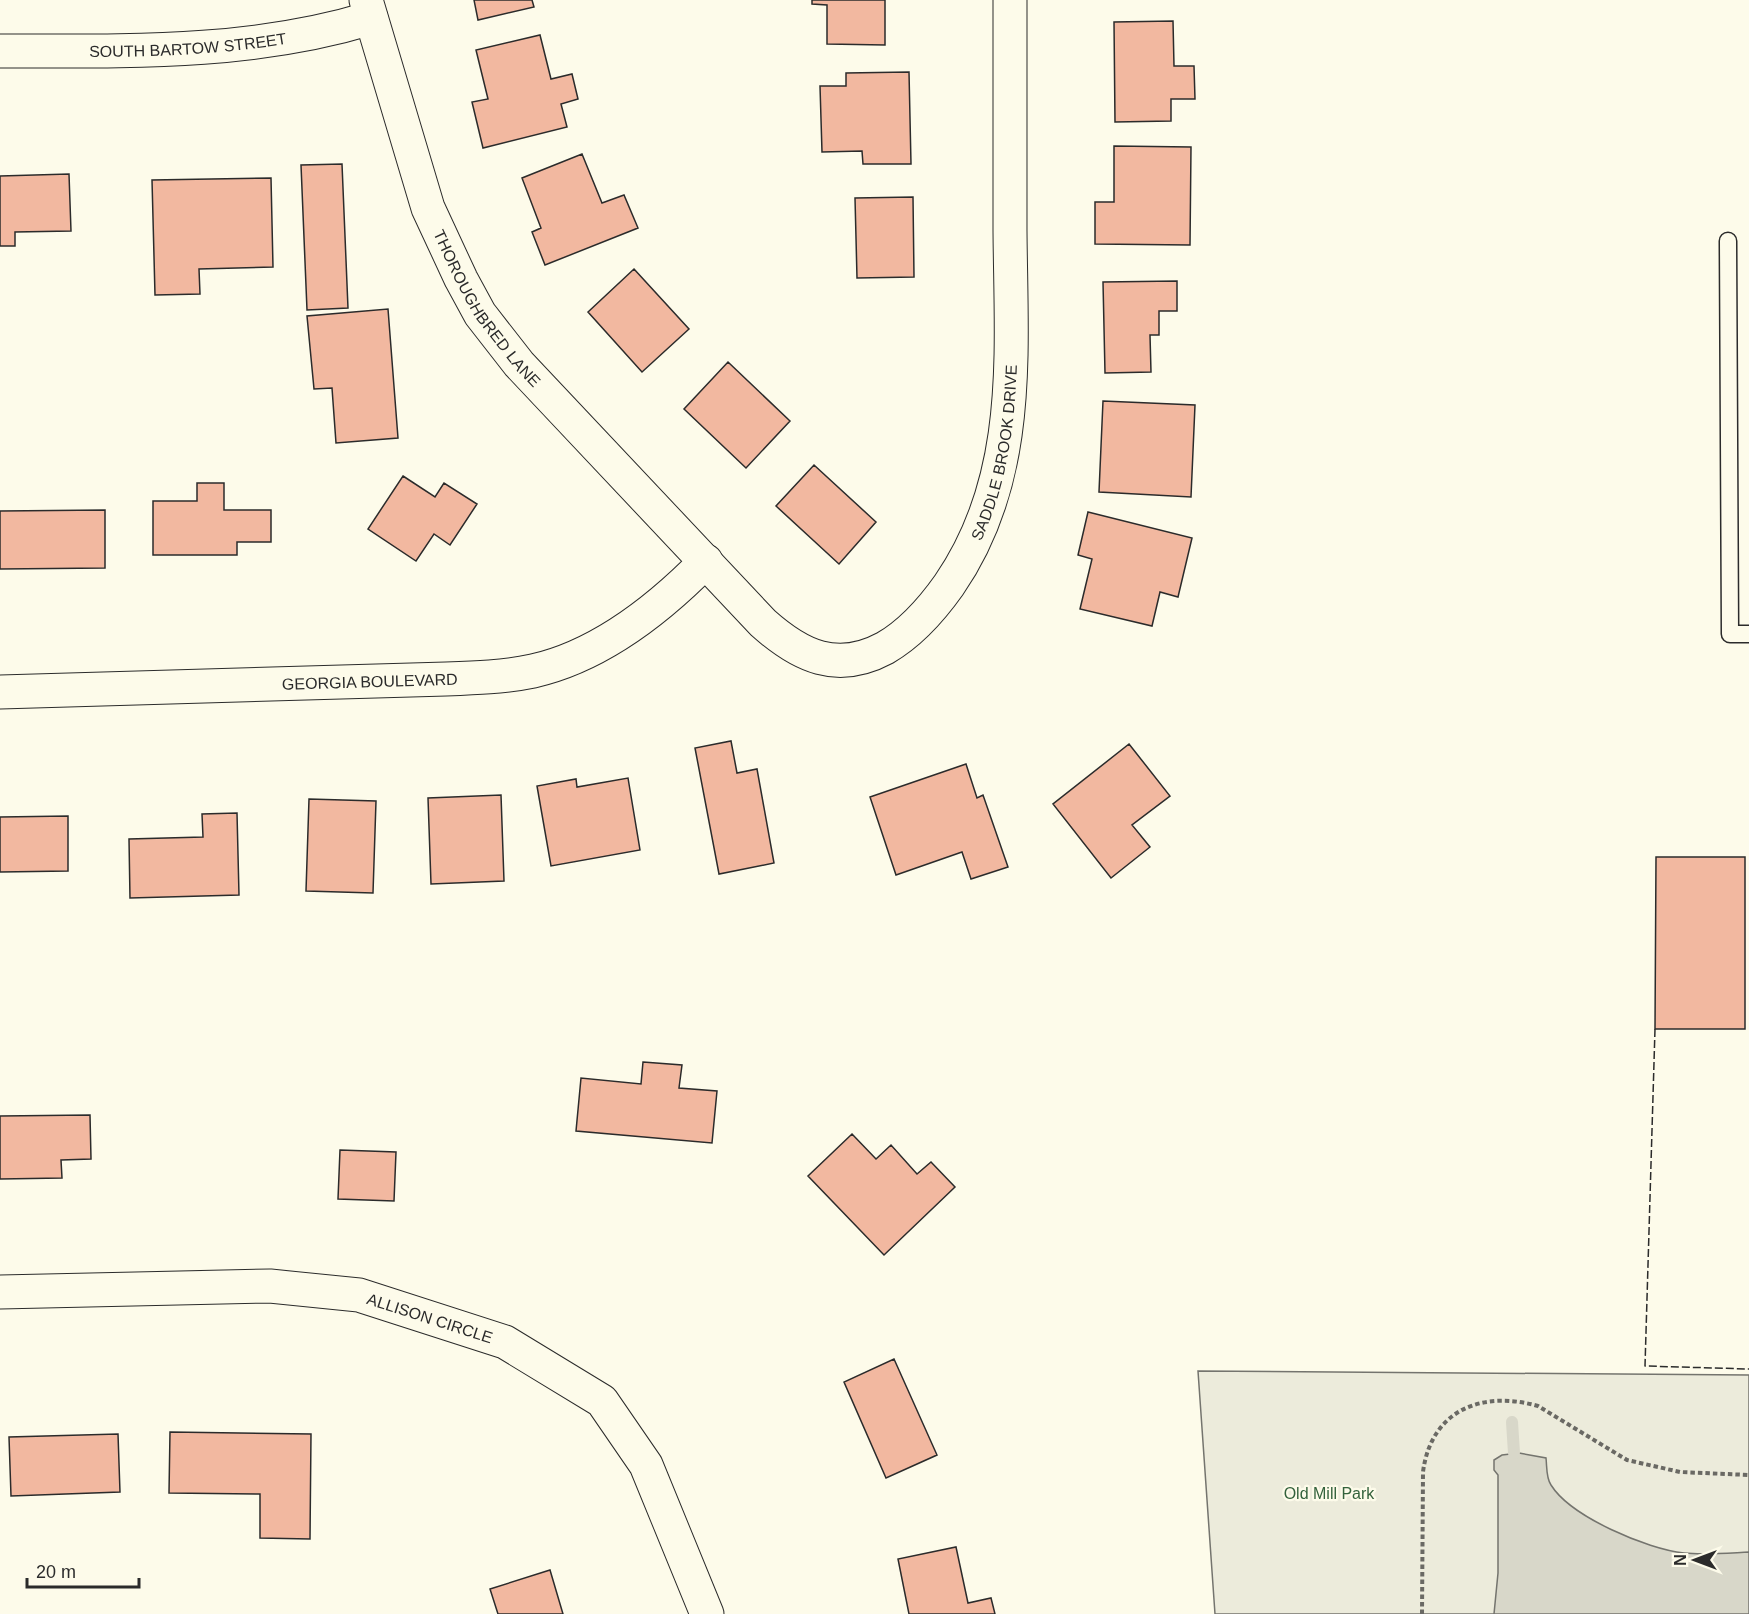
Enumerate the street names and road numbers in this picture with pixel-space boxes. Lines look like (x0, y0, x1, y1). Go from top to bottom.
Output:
street label: SOUTH BARTOW STREET (89, 29, 288, 60)
street label: THOROUGHBRED LANE (431, 227, 544, 390)
street label: SADDLE BROOK DRIVE (967, 364, 1019, 543)
street label: GEORGIA BOULEVARD (282, 670, 458, 692)
street label: ALLISON CIRCLE (365, 1290, 495, 1346)

